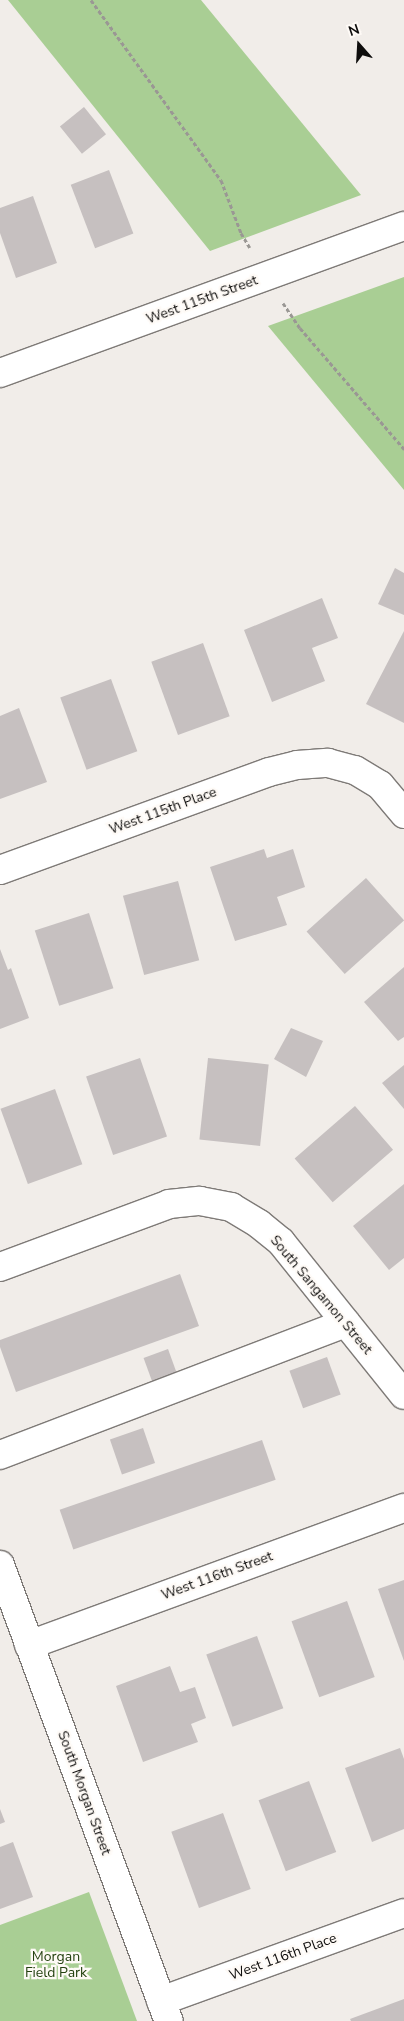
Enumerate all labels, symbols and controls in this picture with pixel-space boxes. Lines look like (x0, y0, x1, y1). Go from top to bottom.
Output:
north arrow (334, 20, 384, 70)
text: N (346, 20, 362, 41)
street label: West 115th Street (144, 272, 260, 328)
street label: West 115th Place (107, 784, 219, 838)
street label: South Sangamon Street (266, 1232, 376, 1358)
street label: West 116th Street (159, 1548, 275, 1604)
street label: South Morgan Street (54, 1729, 114, 1857)
street label: West 116th Place (227, 1930, 339, 1984)
park label: Morgan Field Park (25, 1949, 87, 1981)

